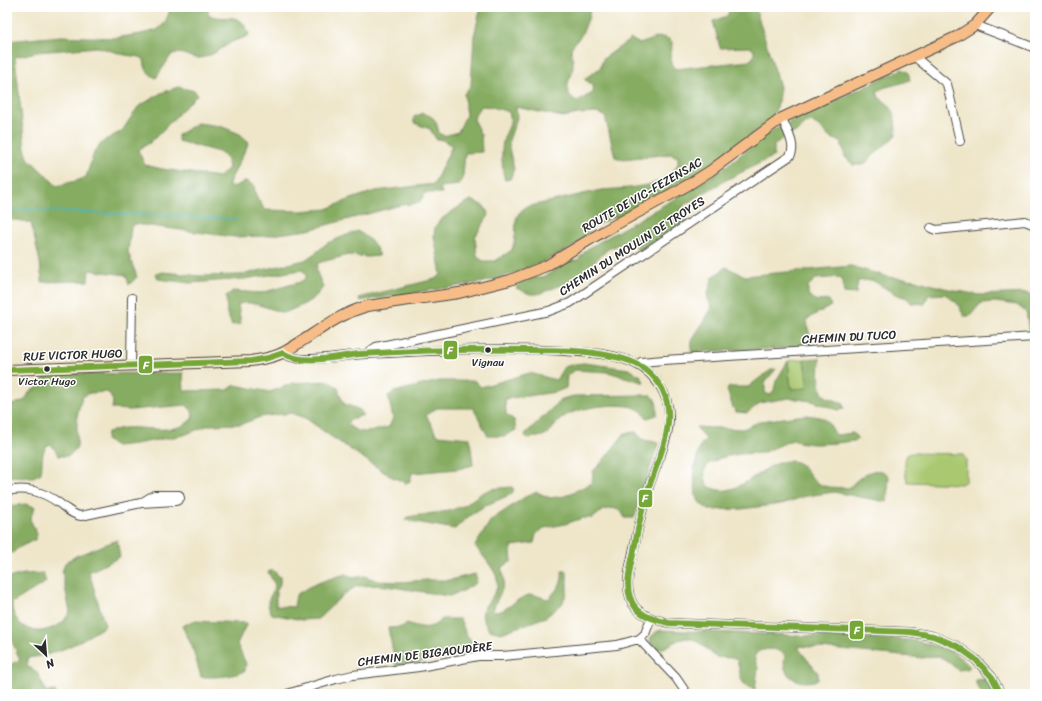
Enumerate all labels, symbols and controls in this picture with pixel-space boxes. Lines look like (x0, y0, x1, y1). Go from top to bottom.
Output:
street label: ROUTE DE VIC-FEZENSAC (577, 151, 707, 239)
street label: CHEMIN DU MOULIN DE TROYES (554, 190, 710, 302)
street label: CHEMIN DU TUCO (801, 324, 897, 350)
line badge: F (443, 340, 458, 360)
text: F (446, 341, 454, 360)
street label: RUE VICTOR HUGO (23, 342, 123, 368)
marker: Vignau (483, 345, 493, 355)
place label: Vignau (472, 353, 504, 372)
line badge: F (138, 355, 153, 374)
text: F (142, 356, 150, 375)
marker: Victor Hugo (42, 364, 52, 374)
place label: Victor Hugo (18, 372, 76, 391)
line badge: F (638, 489, 653, 508)
text: F (641, 489, 649, 508)
line badge: F (849, 620, 864, 640)
text: F (853, 621, 861, 640)
north arrow (26, 635, 66, 675)
street label: CHEMIN DE BIGAOUDÈRE (356, 635, 495, 673)
text: N (42, 653, 59, 674)

